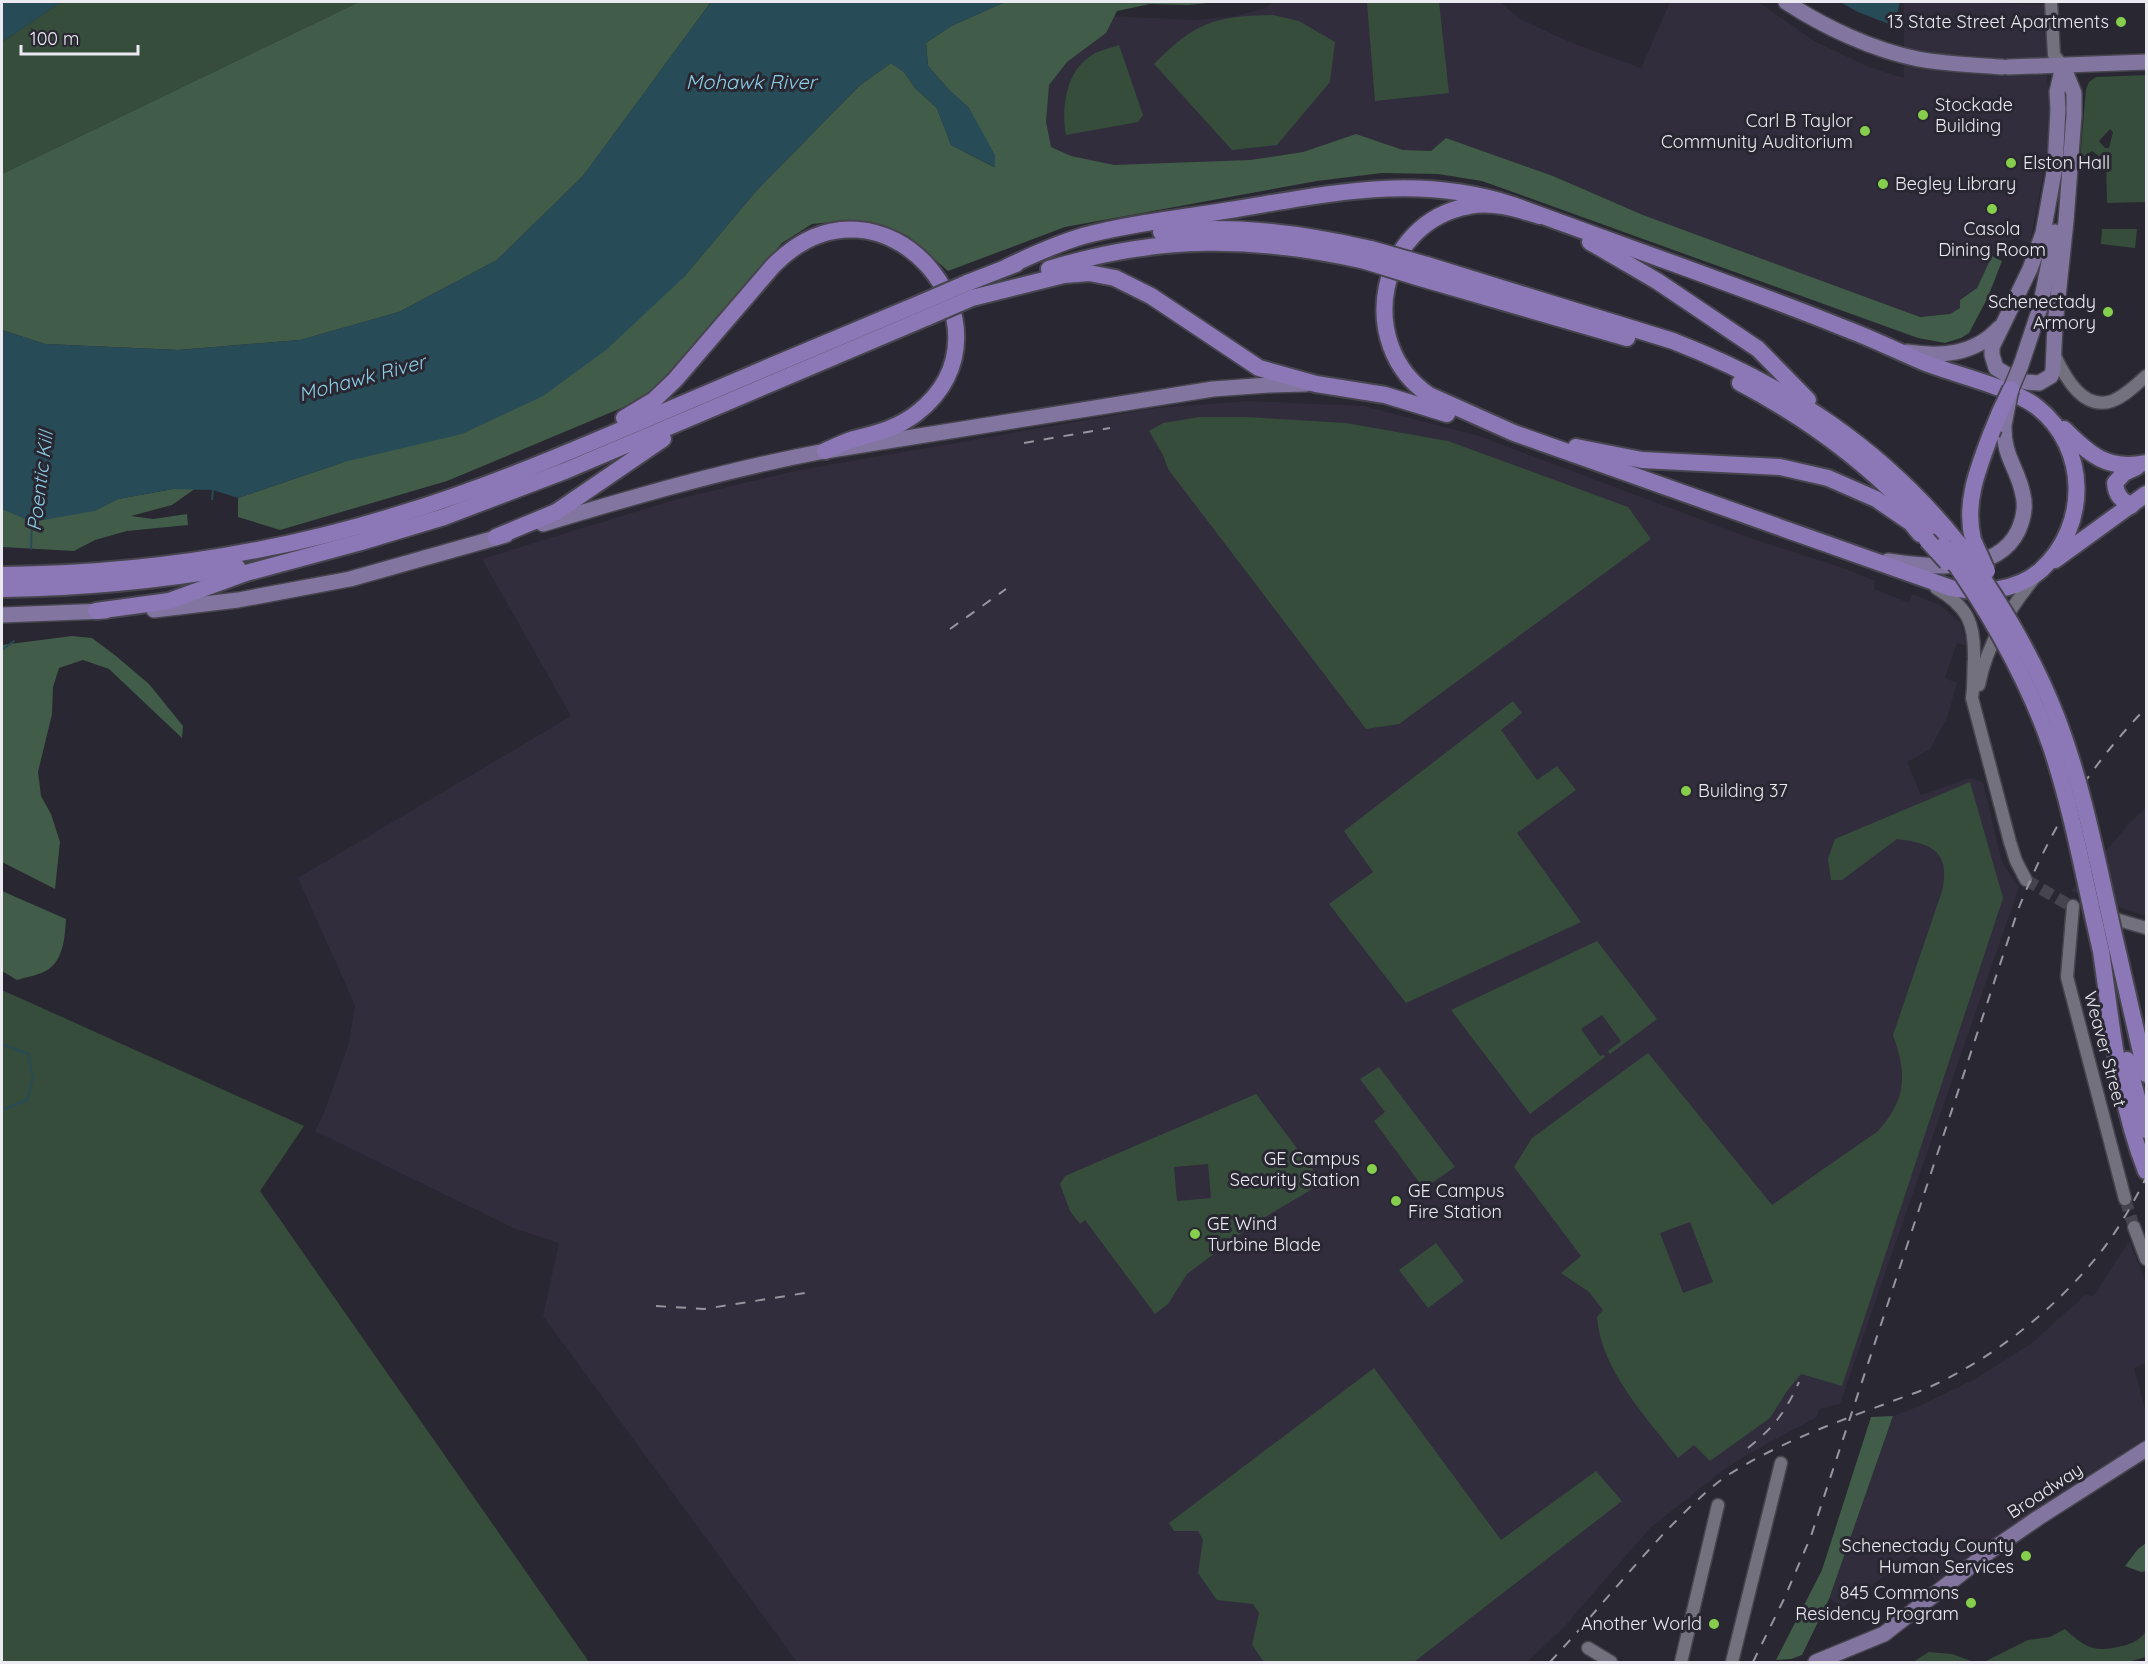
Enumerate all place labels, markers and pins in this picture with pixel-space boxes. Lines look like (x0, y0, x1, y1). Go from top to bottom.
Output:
place label: 13 State Street Apartments (1887, 10, 2109, 33)
marker: 13 State Street Apartments (2114, 15, 2128, 29)
place label: Stockade Building (1935, 93, 2013, 137)
marker: Stockade Building (1916, 108, 1930, 122)
place label: Carl B Taylor Community Auditorium (1661, 109, 1853, 153)
marker: Carl B Taylor Community Auditorium (1858, 124, 1872, 138)
place label: Elston Hall (2023, 151, 2110, 174)
marker: Elston Hall (2004, 156, 2018, 170)
place label: Begley Library (1895, 172, 2016, 195)
marker: Begley Library (1876, 177, 1890, 191)
marker: Casola Dining Room (1985, 202, 1999, 216)
place label: Casola Dining Room (1938, 217, 2046, 261)
place label: Schenectady Armory (1988, 290, 2096, 334)
marker: Schenectady Armory (2101, 305, 2115, 319)
place label: Building 37 (1698, 779, 1788, 802)
marker: Building 37 (1679, 784, 1693, 798)
place label: GE Campus Security Station (1230, 1147, 1360, 1191)
marker: GE Campus Security Station (1365, 1162, 1379, 1176)
place label: GE Campus Fire Station (1408, 1179, 1504, 1223)
marker: GE Campus Fire Station (1389, 1194, 1403, 1208)
place label: GE Wind Turbine Blade (1207, 1212, 1321, 1256)
marker: GE Wind Turbine Blade (1188, 1227, 1202, 1241)
place label: Schenectady County Human Services (1842, 1534, 2014, 1578)
marker: Schenectady County Human Services (2019, 1549, 2033, 1563)
place label: 845 Commons Residency Program (1795, 1581, 1959, 1625)
marker: 845 Commons Residency Program (1964, 1596, 1978, 1610)
place label: Another World (1581, 1612, 1702, 1635)
marker: Another World (1707, 1617, 1721, 1631)

